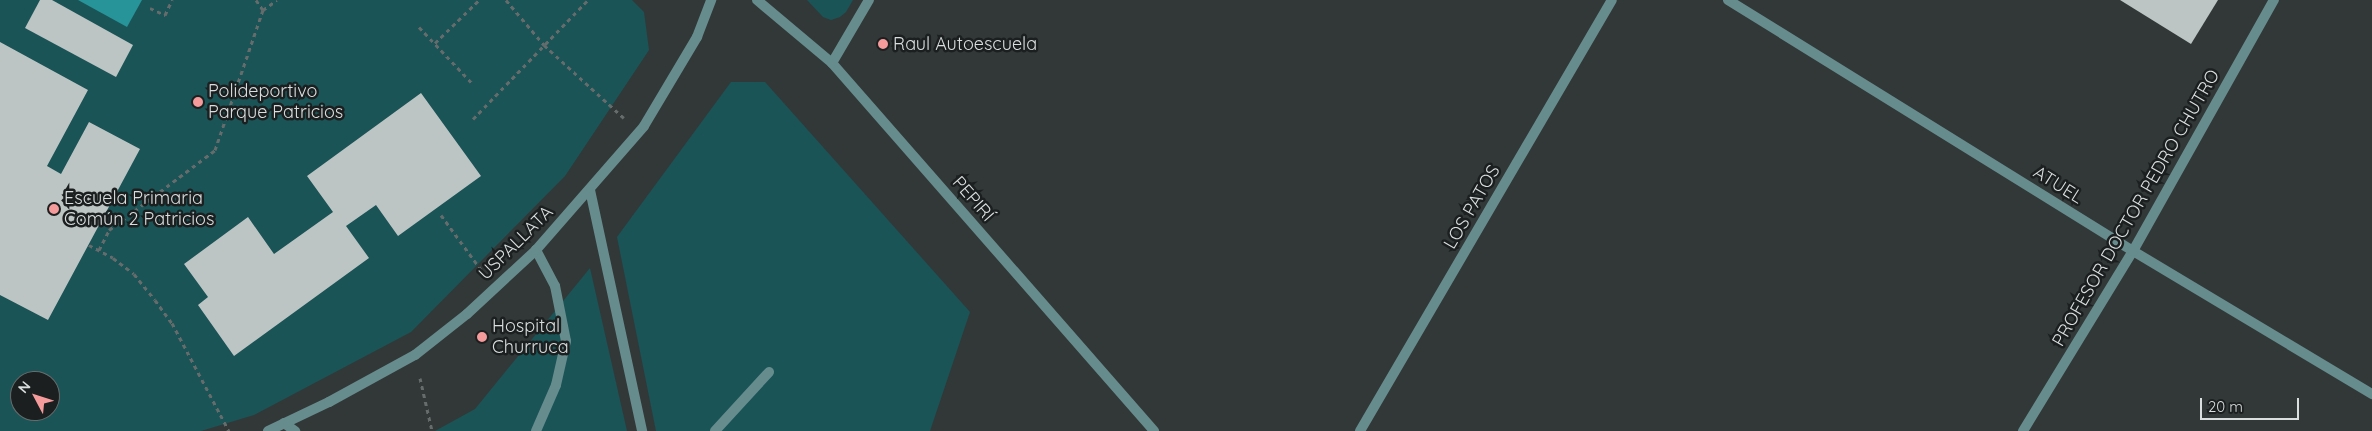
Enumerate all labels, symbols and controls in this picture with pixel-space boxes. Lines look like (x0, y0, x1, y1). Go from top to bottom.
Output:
place label: Raul Autoescuela (893, 33, 1037, 55)
marker: Raul Autoescuela (877, 38, 889, 50)
street label: PROFESOR DOCTOR PEDRO CHUTRO (2048, 66, 2224, 350)
place label: Polideportivo Parque Patricios (208, 81, 343, 124)
marker: Polideportivo Parque Patricios (192, 96, 204, 108)
street label: LOS PATOS (1439, 161, 1505, 253)
street label: ATUEL (2029, 161, 2087, 209)
street label: PEPIRÍ (948, 172, 998, 226)
place label: Escuela Primaria Común 2 Patricios (64, 188, 214, 230)
street label: USPALLATA (474, 201, 558, 285)
marker: Escuela Primaria Común 2 Patricios (48, 203, 60, 215)
place label: Hospital Churruca (492, 316, 569, 358)
marker: Hospital Churruca (476, 331, 488, 343)
north arrow (10, 371, 60, 421)
text: N (14, 377, 34, 397)
scale bar (2202, 388, 2301, 420)
text: 20 m (2208, 397, 2243, 416)

